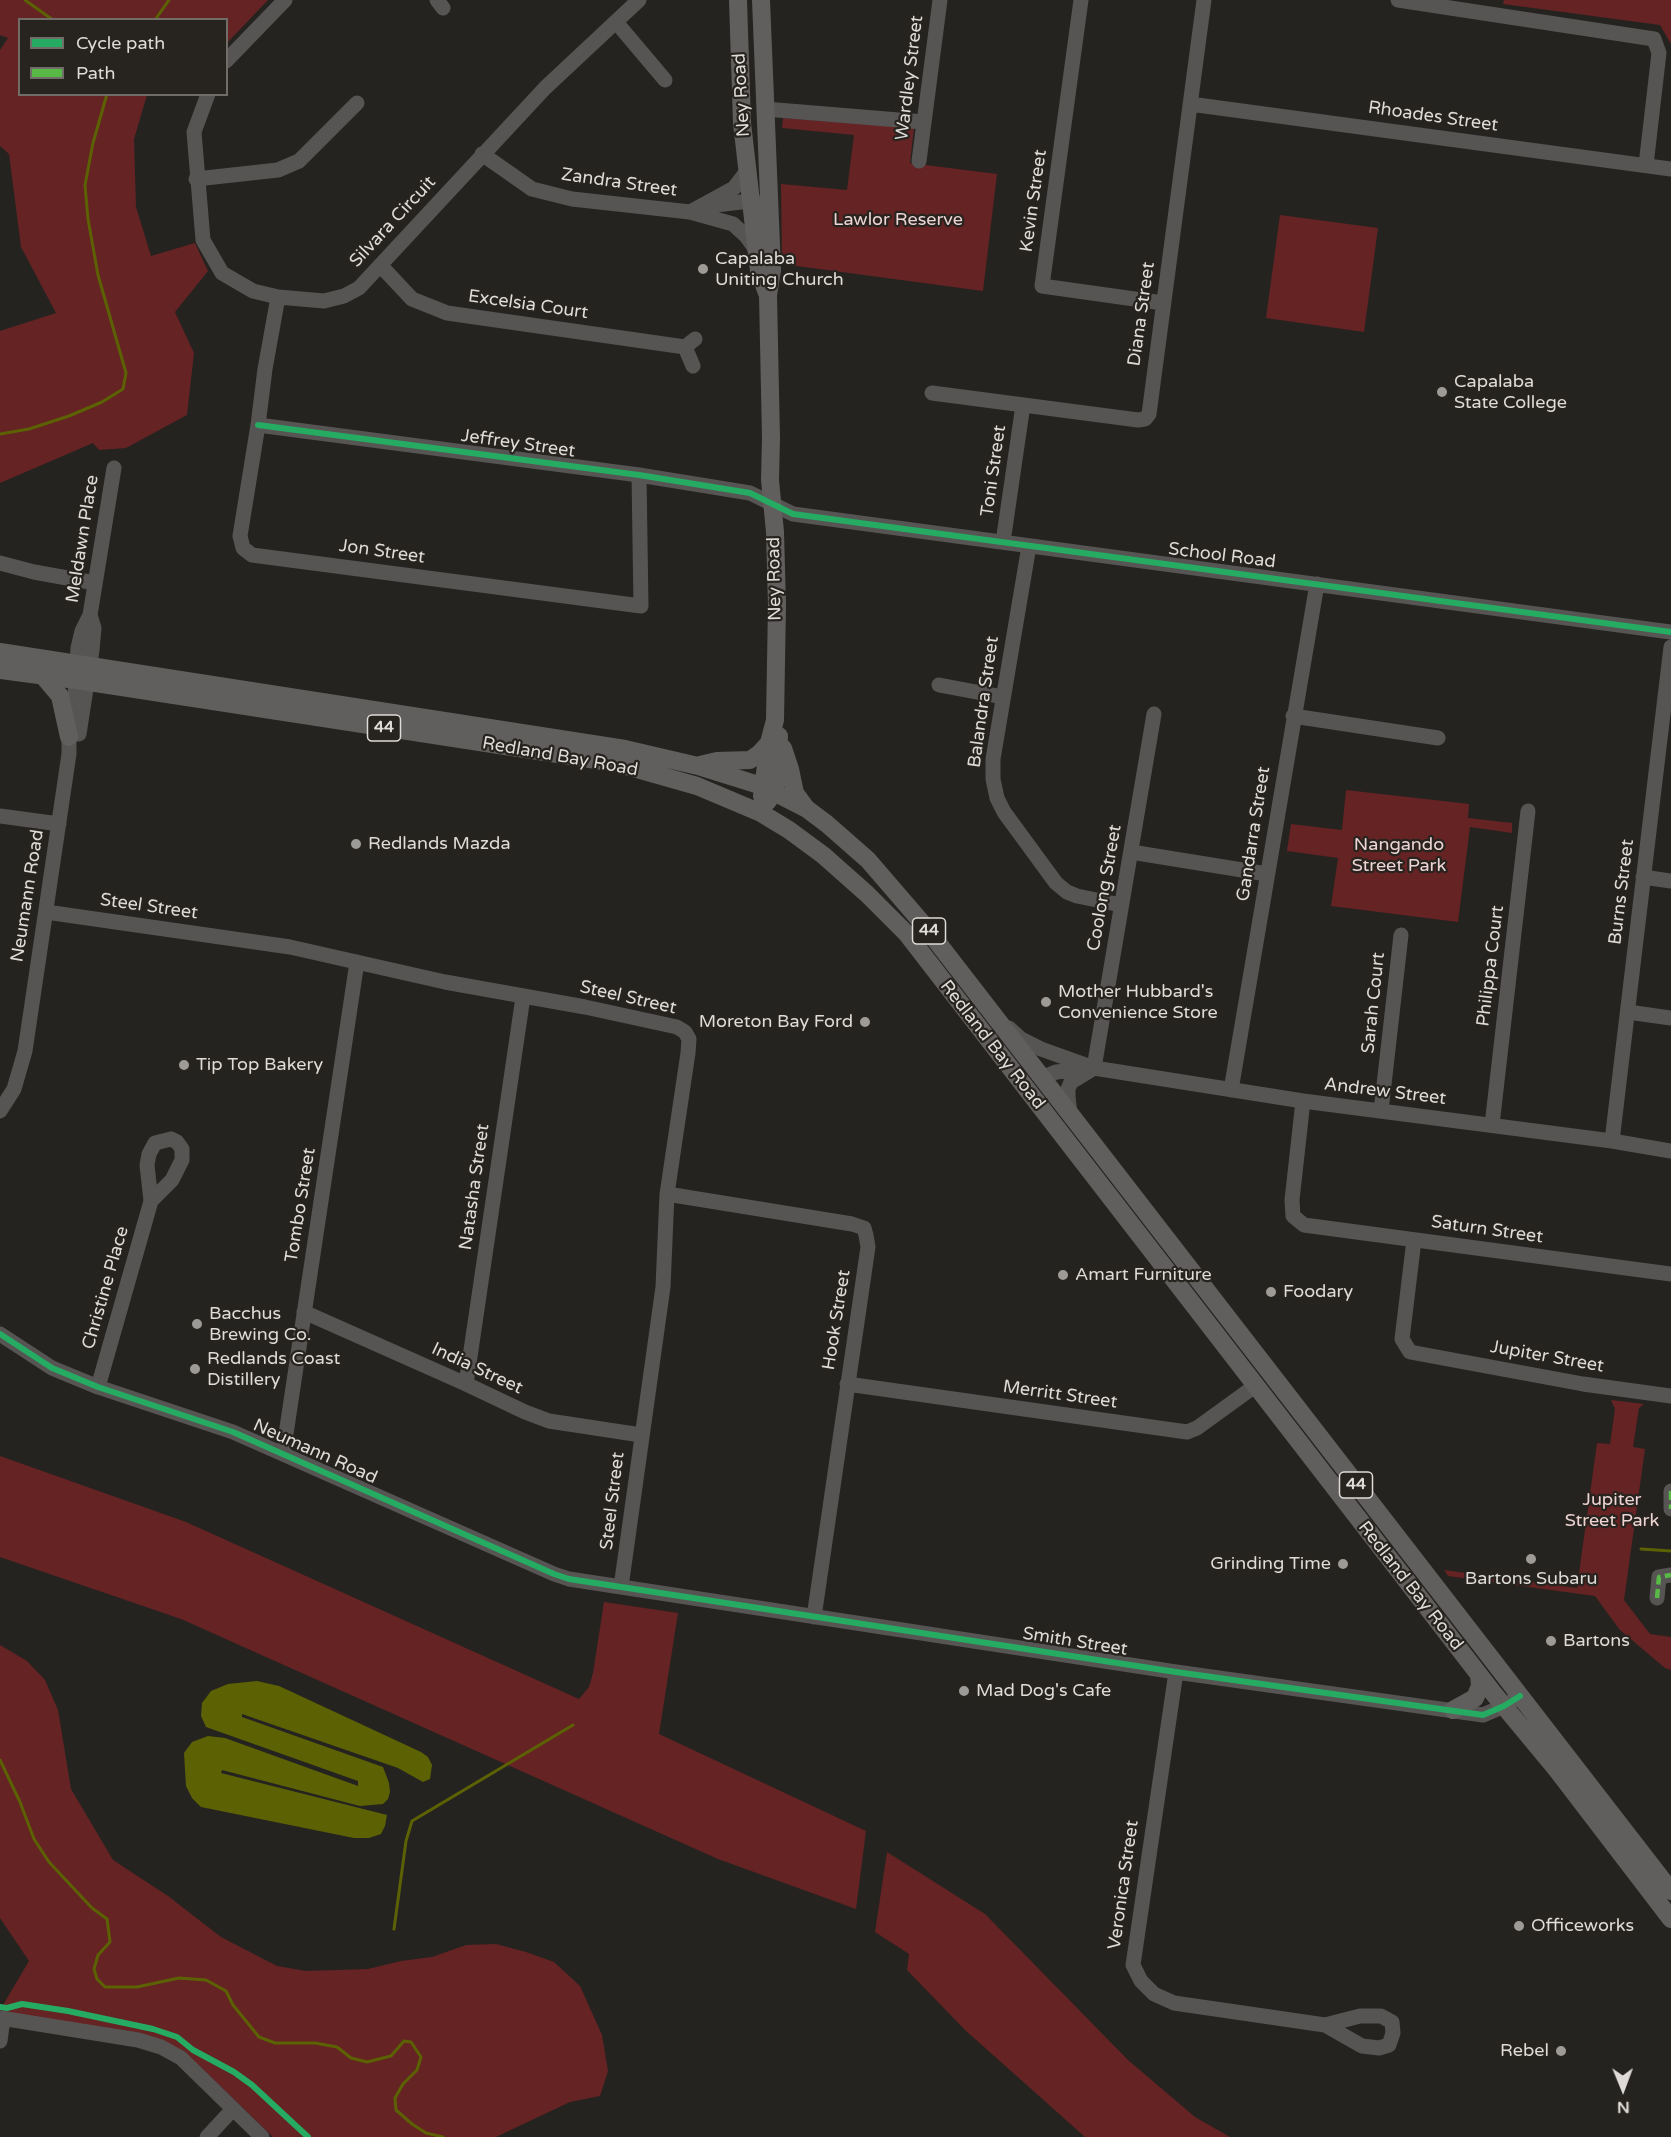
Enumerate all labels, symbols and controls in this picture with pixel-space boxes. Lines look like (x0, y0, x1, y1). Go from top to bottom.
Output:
street label: Wardley Street (892, 14, 928, 142)
legend (18, 18, 228, 96)
text: Cycle path (76, 32, 165, 54)
street label: Ney Road (729, 53, 755, 137)
text: Path (76, 62, 115, 84)
street label: Rhoades Street (1367, 97, 1499, 137)
street label: Kevin Street (1016, 148, 1052, 254)
street label: Zandra Street (560, 164, 678, 202)
street label: Silvara Circuit (345, 172, 441, 272)
park label: Lawlor Reserve (833, 209, 963, 231)
place label: Capalaba Uniting Church (715, 248, 844, 290)
street label: Diana Street (1124, 260, 1160, 368)
marker: Capalaba Uniting Church (696, 262, 710, 276)
street label: Excelsia Court (467, 286, 589, 324)
place label: Capalaba State College (1454, 371, 1567, 413)
marker: Capalaba State College (1435, 385, 1449, 399)
street label: Toni Street (977, 424, 1011, 518)
street label: Jeffrey Street (460, 425, 576, 463)
street label: Meldawn Place (62, 473, 104, 605)
street label: Jon Street (338, 535, 426, 569)
street label: Ney Road (763, 537, 787, 621)
street label: School Road (1167, 539, 1277, 573)
street label: Balandra Street (964, 635, 1004, 769)
road number: 44 (368, 715, 400, 741)
street label: Redland Bay Road (480, 733, 640, 781)
street label: Gandarra Street (1233, 765, 1275, 903)
street label: Coolong Street (1083, 823, 1127, 953)
street label: Neumann Road (7, 828, 49, 964)
place label: Redlands Mazda (368, 833, 511, 855)
park label: Nangando Street Park (1352, 834, 1446, 876)
marker: Redlands Mazda (349, 837, 363, 851)
street label: Burns Street (1605, 838, 1639, 946)
street label: Steel Street (99, 889, 199, 925)
street label: Philippa Court (1473, 904, 1509, 1028)
road number: 44 (912, 918, 946, 944)
street label: Sarah Court (1358, 951, 1390, 1055)
street label: Steel Street (578, 976, 678, 1020)
street label: Redland Bay Road (935, 976, 1049, 1114)
place label: Mother Hubbard's Convenience Store (1058, 981, 1218, 1024)
marker: Mother Hubbard's Convenience Store (1039, 995, 1053, 1009)
place label: Moreton Bay Ford (699, 1011, 853, 1033)
marker: Moreton Bay Ford (858, 1015, 872, 1029)
place label: Tip Top Bakery (196, 1054, 323, 1076)
marker: Tip Top Bakery (177, 1058, 191, 1072)
street label: Andrew Street (1323, 1074, 1447, 1110)
street label: Natasha Street (455, 1123, 495, 1251)
street label: Tombo Street (281, 1146, 321, 1264)
street label: Saturn Street (1430, 1211, 1544, 1249)
street label: Christine Place (78, 1224, 134, 1352)
place label: Amart Furniture (1075, 1264, 1212, 1286)
street label: Hook Street (818, 1268, 856, 1372)
marker: Amart Furniture (1056, 1268, 1070, 1282)
place label: Foodary (1283, 1281, 1353, 1303)
marker: Foodary (1264, 1285, 1278, 1299)
place label: Bacchus Brewing Co. (209, 1303, 311, 1346)
marker: Bacchus Brewing Co. (190, 1317, 204, 1331)
street label: Jupiter Street (1488, 1336, 1606, 1378)
street label: India Street (428, 1339, 526, 1399)
place label: Redlands Coast Distillery (207, 1348, 340, 1390)
marker: Redlands Coast Distillery (188, 1362, 202, 1376)
street label: Merritt Street (1001, 1376, 1119, 1414)
street label: Neumann Road (249, 1415, 381, 1489)
street label: Steel Street (596, 1451, 630, 1551)
road number: 44 (1340, 1472, 1372, 1498)
park label: Jupiter Street Park (1565, 1489, 1659, 1532)
street label: Redland Bay Road (1353, 1517, 1467, 1655)
marker: Bartons Subaru (1524, 1552, 1538, 1566)
place label: Grinding Time (1210, 1553, 1331, 1575)
marker: Grinding Time (1336, 1557, 1350, 1571)
place label: Bartons Subaru (1465, 1568, 1597, 1590)
street label: Smith Street (1021, 1623, 1129, 1661)
place label: Bartons (1563, 1630, 1630, 1652)
marker: Bartons (1544, 1634, 1558, 1648)
place label: Mad Dog's Cafe (976, 1680, 1111, 1702)
marker: Mad Dog's Cafe (957, 1684, 971, 1698)
street label: Veronica Street (1104, 1819, 1144, 1951)
place label: Officeworks (1531, 1915, 1634, 1937)
marker: Officeworks (1512, 1919, 1526, 1933)
place label: Rebel (1500, 2040, 1549, 2062)
marker: Rebel (1554, 2044, 1568, 2058)
north arrow (1593, 2059, 1653, 2119)
text: N (1617, 2097, 1630, 2117)

